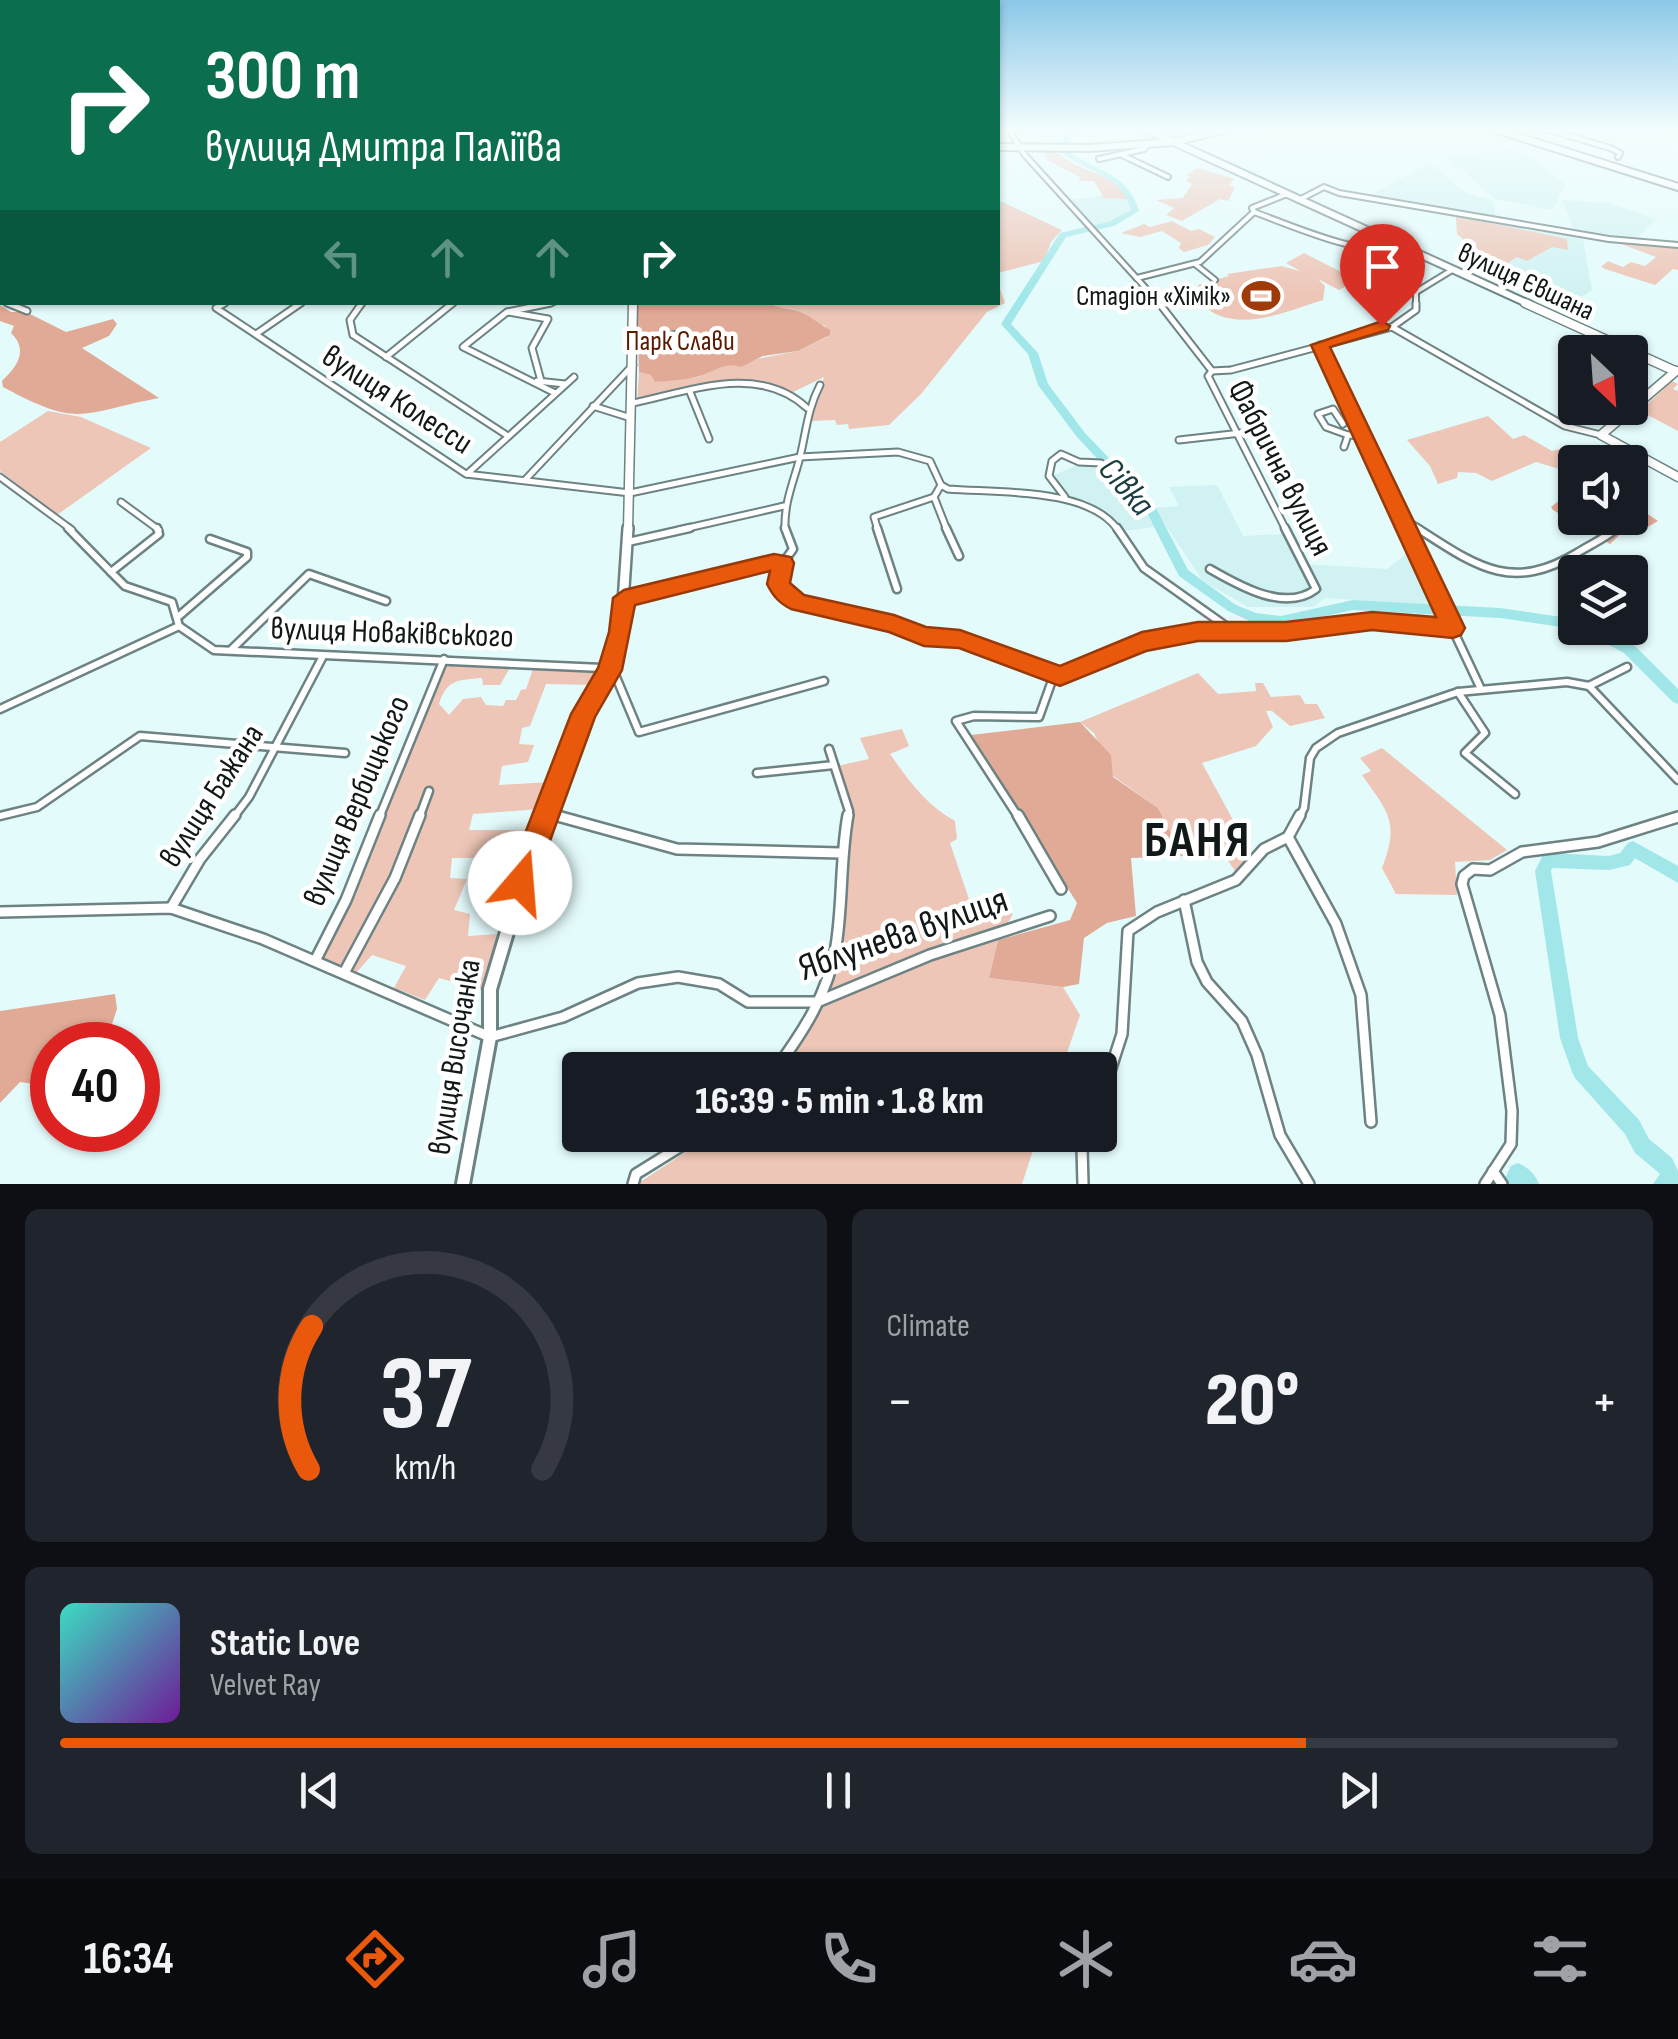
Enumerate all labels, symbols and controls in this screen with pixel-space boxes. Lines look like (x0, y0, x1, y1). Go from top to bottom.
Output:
text: 300 m (205, 35, 360, 119)
icon: right (40, 40, 170, 170)
text: вулиця Дмитра Паліїва (205, 120, 562, 175)
pin (1340, 224, 1425, 327)
icon: left (315, 230, 370, 285)
icon: ahead (420, 230, 475, 285)
icon: ahead (525, 230, 580, 285)
icon: right (630, 230, 685, 285)
street label: вулиця Євшана (1453, 236, 1599, 328)
icon: arrive (1355, 239, 1410, 294)
sports icon: Стадіон «Хімік» (1240, 275, 1282, 317)
place label: Стадіон «Хімік» (1076, 280, 1231, 313)
park label: Парк Слави (625, 325, 735, 358)
north arrow (1558, 335, 1648, 425)
map controls (1558, 335, 1648, 645)
street label: вулиця Колесси (314, 337, 480, 463)
street label: Фабрична вулиця (1219, 374, 1341, 562)
button: sound (1558, 445, 1648, 535)
water label: Сівка (1089, 449, 1163, 525)
button: layers (1558, 555, 1648, 645)
street label: вулиця Новаківського (270, 609, 514, 657)
street label: вулиця Вербицького (295, 690, 419, 912)
street label: вулиця Бажана (151, 717, 273, 875)
district label: БАНЯ (1144, 811, 1252, 871)
position arrow (468, 831, 572, 935)
street label: Яблунева вулиця (792, 877, 1014, 991)
street label: вулиця Височанка (420, 956, 490, 1158)
speed limit sign: 40 (30, 1022, 160, 1152)
text: 16:39 · 5 min · 1.8 km (695, 1079, 984, 1124)
text: Climate (887, 1307, 970, 1346)
text: 37 (380, 1333, 472, 1458)
text: 20° (1205, 1356, 1299, 1447)
text: − (887, 1369, 913, 1436)
text: + (1591, 1369, 1618, 1436)
text: km/h (395, 1447, 457, 1490)
text: Static Love (210, 1621, 360, 1666)
text: Velvet Ray (210, 1666, 321, 1705)
icon: previous (292, 1763, 347, 1818)
icon: pause (811, 1763, 866, 1818)
icon: next (1331, 1763, 1386, 1818)
icon: directions (340, 1924, 410, 1994)
icon: music (577, 1924, 647, 1994)
icon: phone (814, 1924, 884, 1994)
icon: climate (1051, 1924, 1121, 1994)
icon: car (1288, 1924, 1358, 1994)
icon: filters (1525, 1924, 1595, 1994)
text: 16:34 (83, 1932, 173, 1987)

